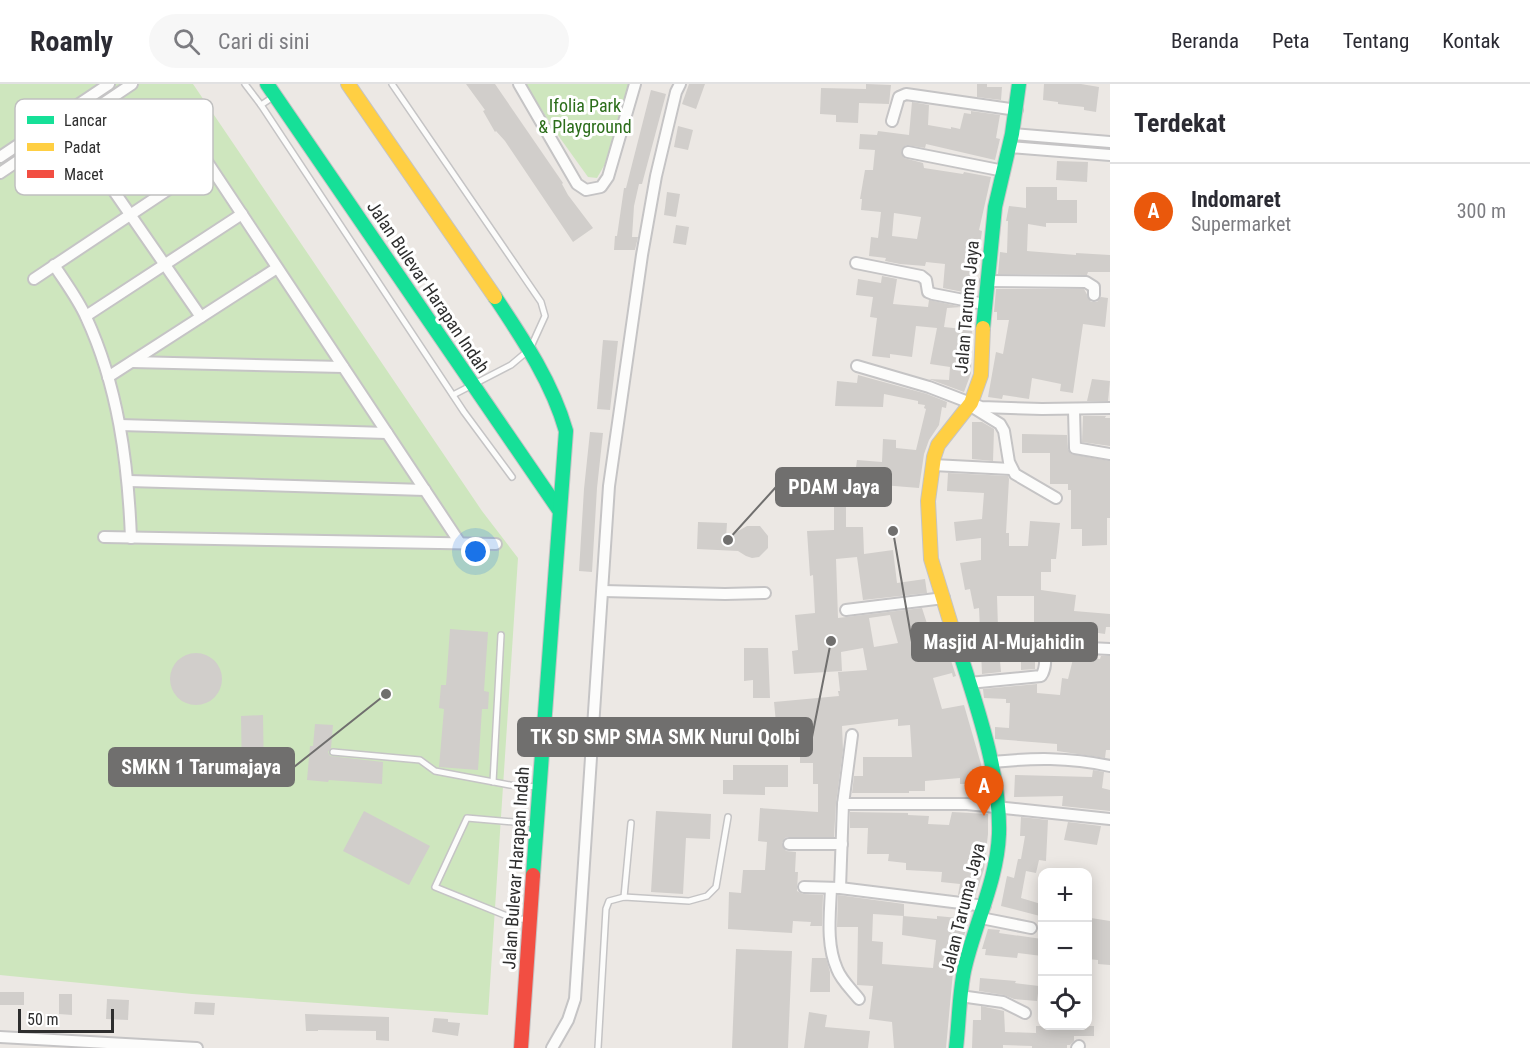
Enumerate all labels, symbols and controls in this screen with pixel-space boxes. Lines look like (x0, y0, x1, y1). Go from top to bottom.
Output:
search box (149, 14, 569, 68)
text: Roamly (30, 25, 113, 58)
icon: search (170, 25, 203, 58)
text: Cari di sini (218, 29, 310, 54)
text: Beranda (1171, 29, 1239, 53)
text: Peta (1272, 29, 1310, 53)
text: Tentang (1343, 29, 1409, 53)
text: Kontak (1442, 29, 1500, 53)
park label: Ifolia Park & Playground (538, 95, 632, 137)
legend (15, 99, 213, 195)
text: Terdekat (1134, 108, 1226, 138)
text: Lancar (64, 111, 107, 130)
text: Padat (64, 138, 101, 157)
text: Macet (64, 165, 104, 184)
text: Indomaret (1191, 187, 1281, 212)
street label: Jalan Bulevar Harapan Indah (363, 197, 494, 377)
text: A (1148, 199, 1159, 223)
text: 300 m (1457, 199, 1506, 223)
text: Supermarket (1191, 212, 1291, 236)
street label: Jalan Taruma Jaya (950, 240, 983, 374)
callout: PDAM Jaya (776, 468, 891, 506)
text: PDAM Jaya (788, 475, 880, 499)
your location (461, 537, 490, 566)
callout: Masjid Al-Mujahidin (912, 623, 1097, 661)
text: Masjid Al-Mujahidin (923, 630, 1085, 654)
callout: TK SD SMP SMA SMK Nurul Qolbi (518, 718, 812, 756)
text: TK SD SMP SMA SMK Nurul Qolbi (530, 725, 800, 749)
callout: SMKN 1 Tarumajaya (109, 748, 294, 786)
text: SMKN 1 Tarumajaya (121, 755, 281, 779)
street label: Jalan Bulevar Harapan Indah (498, 766, 533, 970)
pin: A (964, 766, 1004, 816)
street label: Jalan Taruma Jaya (936, 841, 989, 975)
map controls (1038, 868, 1092, 1030)
button: + (1038, 868, 1092, 922)
button: − (1038, 922, 1092, 976)
button: locate (1038, 976, 1092, 1030)
scale bar (18, 1006, 114, 1034)
text: 50 m (27, 1010, 59, 1029)

